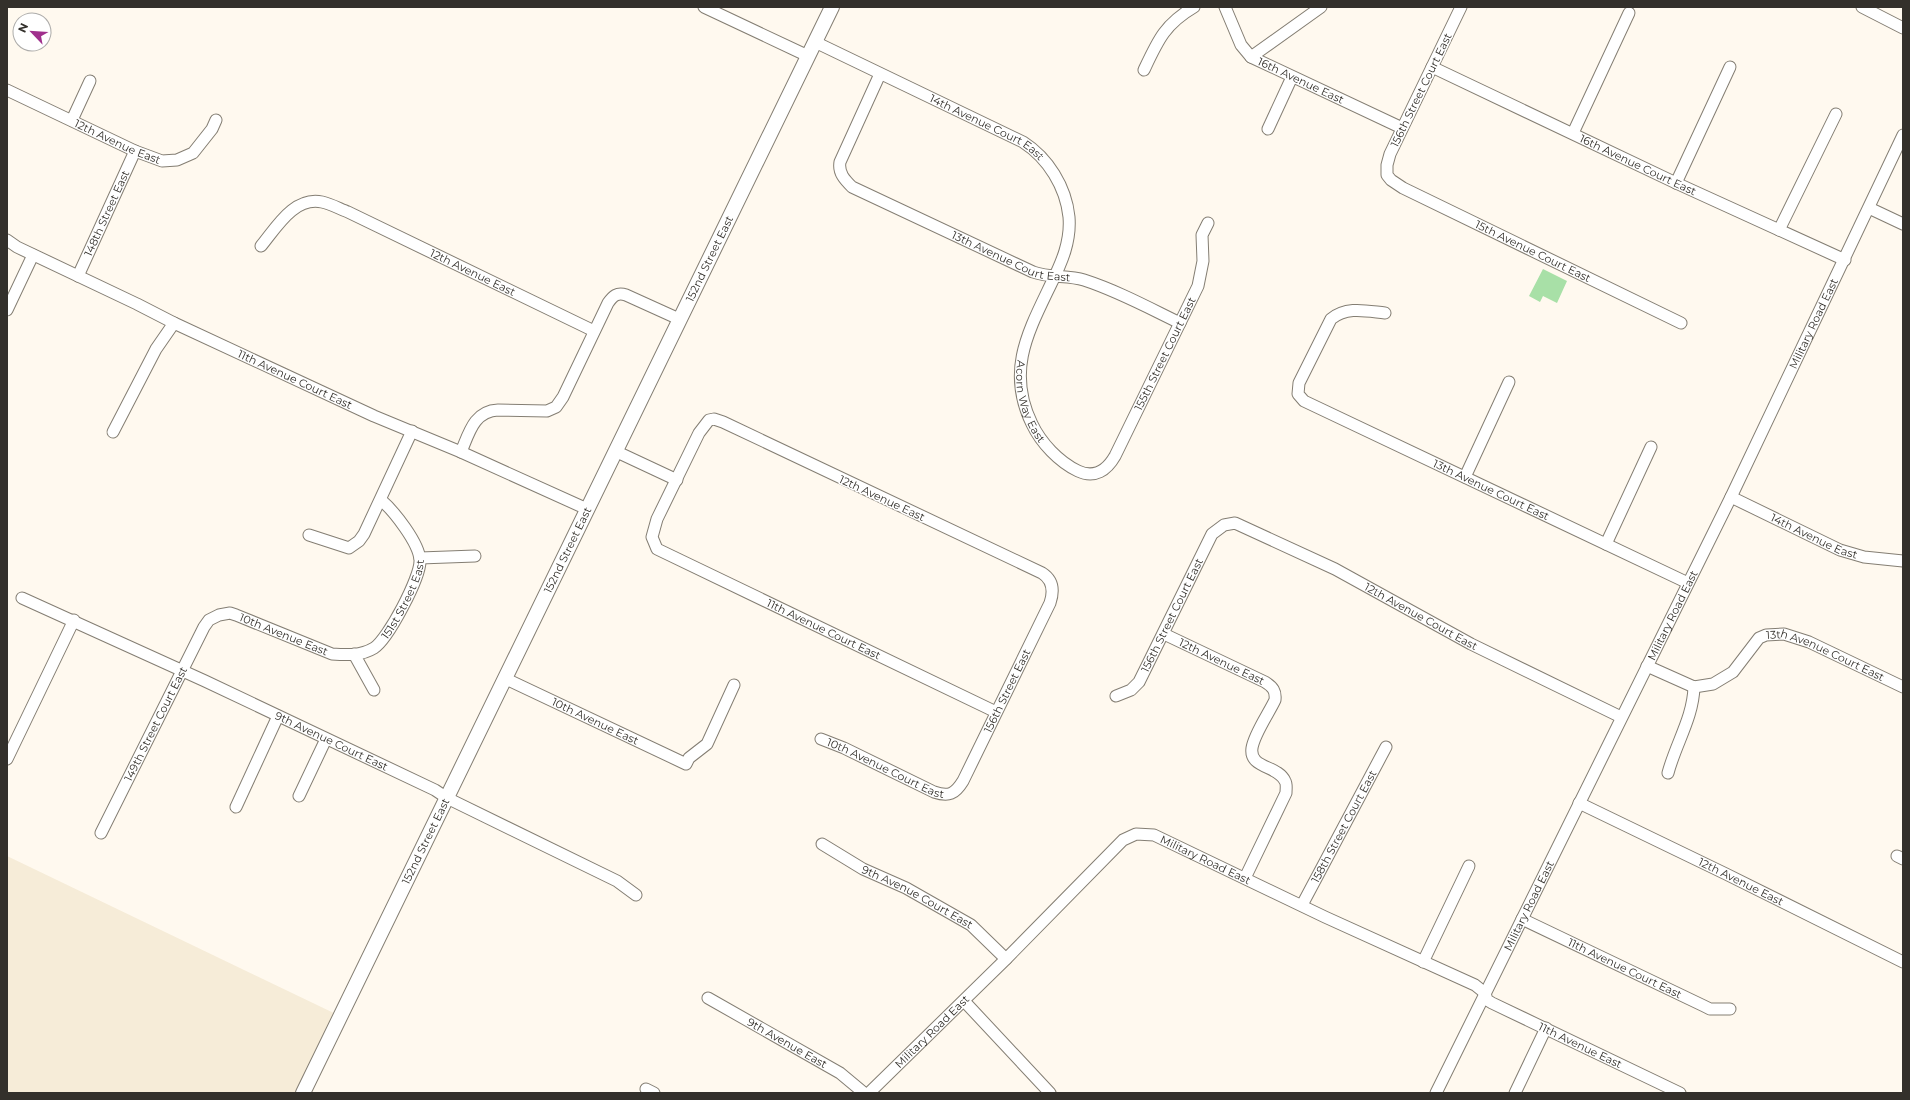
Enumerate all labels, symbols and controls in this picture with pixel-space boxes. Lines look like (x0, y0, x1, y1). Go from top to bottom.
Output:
north arrow (12, 12, 52, 52)
text: N (15, 21, 31, 35)
street label: 156th Street Court East (1387, 30, 1455, 149)
street label: 16th Avenue East (1256, 54, 1347, 107)
street label: 14th Avenue Court East (927, 91, 1048, 163)
street label: 12th Avenue East (72, 116, 163, 167)
street label: 16th Avenue Court East (1577, 131, 1699, 199)
street label: 148th Street East (81, 168, 133, 258)
street label: 152nd Street East (683, 213, 736, 304)
street label: 15th Avenue Court East (1473, 217, 1594, 285)
street label: 13th Avenue Court East (949, 228, 1072, 284)
street label: 12th Avenue East (428, 246, 518, 299)
street label: Military Road East (1786, 276, 1841, 371)
street label: 155th Street Court East (1131, 294, 1199, 413)
street label: 11th Avenue Court East (235, 347, 355, 412)
street label: Acorn Way East (1013, 360, 1049, 446)
street label: 13th Avenue Court East (1431, 456, 1552, 523)
street label: 12th Avenue East (837, 472, 928, 524)
street label: 152nd Street East (541, 504, 595, 595)
street label: 14th Avenue East (1768, 510, 1860, 562)
street label: 156th Street Court East (1138, 555, 1206, 674)
street label: 151st Street East (378, 559, 427, 642)
street label: Military Road East (1644, 568, 1701, 663)
street label: 12th Avenue Court East (1362, 580, 1480, 653)
street label: 11th Avenue Court East (765, 596, 883, 663)
street label: 10th Avenue East (237, 610, 330, 659)
street label: 13th Avenue Court East (1766, 626, 1887, 684)
street label: 12th Avenue East (1177, 635, 1267, 688)
street label: 156th Street East (981, 646, 1034, 735)
street label: 149th Street Court East (121, 664, 190, 784)
street label: 10th Avenue East (550, 695, 641, 748)
street label: 9th Avenue Court East (273, 708, 391, 774)
street label: 10th Avenue Court East (825, 735, 946, 801)
street label: 158th Street Court East (1308, 767, 1380, 885)
street label: 152nd Street East (399, 795, 453, 887)
street label: Military Road East (1158, 832, 1253, 888)
street label: 12th Avenue East (1696, 855, 1786, 909)
street label: Military Road East (1501, 858, 1557, 953)
street label: 9th Avenue Court East (859, 862, 976, 932)
street label: 11th Avenue Court East (1566, 935, 1685, 1002)
street label: Military Road East (892, 992, 972, 1071)
street label: 9th Avenue East (745, 1015, 830, 1071)
street label: 11th Avenue East (1536, 1019, 1625, 1071)

